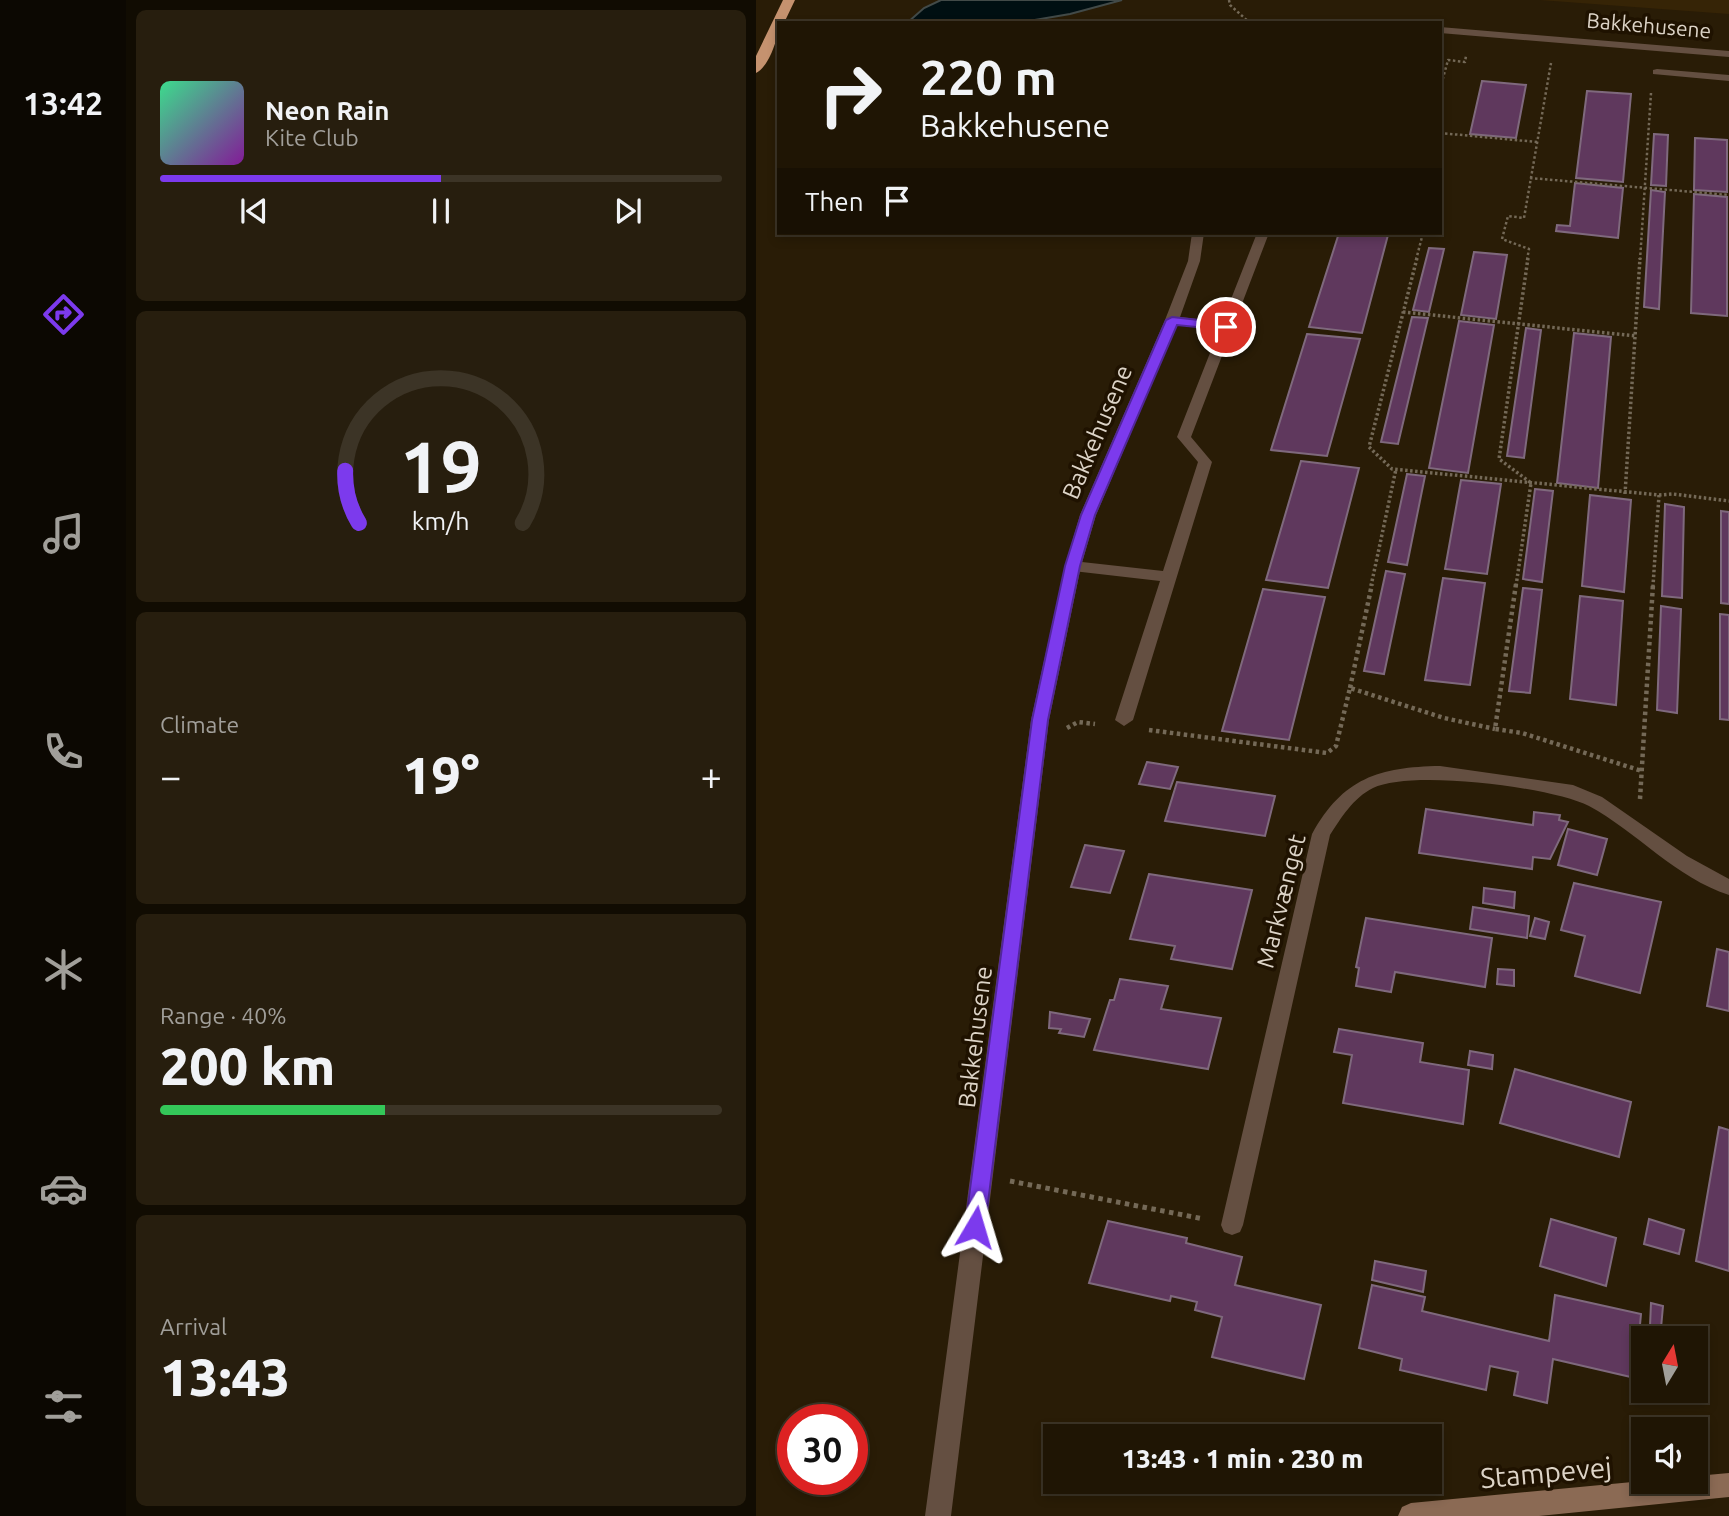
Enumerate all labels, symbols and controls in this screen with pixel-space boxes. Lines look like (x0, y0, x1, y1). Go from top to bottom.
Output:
street label: Bakkehusene (1586, 8, 1712, 42)
icon: right (805, 49, 896, 140)
text: 220 m (920, 49, 1057, 104)
text: 13:42 (23, 85, 103, 121)
text: Neon Rain (265, 96, 390, 125)
text: Bakkehusene (920, 107, 1110, 143)
text: Kite Club (265, 125, 359, 150)
icon: arrive (878, 182, 916, 220)
text: Then (805, 187, 864, 216)
icon: previous (235, 192, 273, 230)
icon: pause (422, 192, 460, 230)
icon: next (609, 192, 647, 230)
icon: directions (39, 290, 88, 339)
pin (1196, 297, 1256, 357)
icon: arrive (1207, 308, 1245, 346)
street label: Bakkehusene (1057, 361, 1137, 503)
text: 19 (400, 425, 482, 507)
text: km/h (412, 507, 470, 535)
icon: music (39, 509, 88, 558)
text: Climate (160, 712, 239, 737)
icon: phone (39, 727, 88, 776)
text: 19° (402, 746, 480, 804)
text: − (160, 755, 181, 797)
text: + (701, 755, 722, 797)
street label: Markvænget (1251, 831, 1311, 971)
icon: climate (39, 945, 88, 994)
street label: Bakkehusene (953, 965, 997, 1109)
text: Range · 40% (160, 1003, 287, 1028)
text: 200 km (160, 1037, 335, 1095)
icon: car (39, 1164, 88, 1213)
position arrow (938, 1190, 1012, 1264)
text: Arrival (160, 1314, 227, 1339)
north arrow (1631, 1326, 1708, 1404)
map controls (1631, 1326, 1708, 1494)
text: 13:43 (160, 1348, 290, 1406)
icon: filters (39, 1382, 88, 1431)
speed limit sign: 30 (777, 1404, 868, 1495)
button: sound (1631, 1417, 1708, 1494)
text: 13:43 · 1 min · 230 m (1122, 1444, 1363, 1473)
street label: Stampevej (1479, 1451, 1613, 1493)

